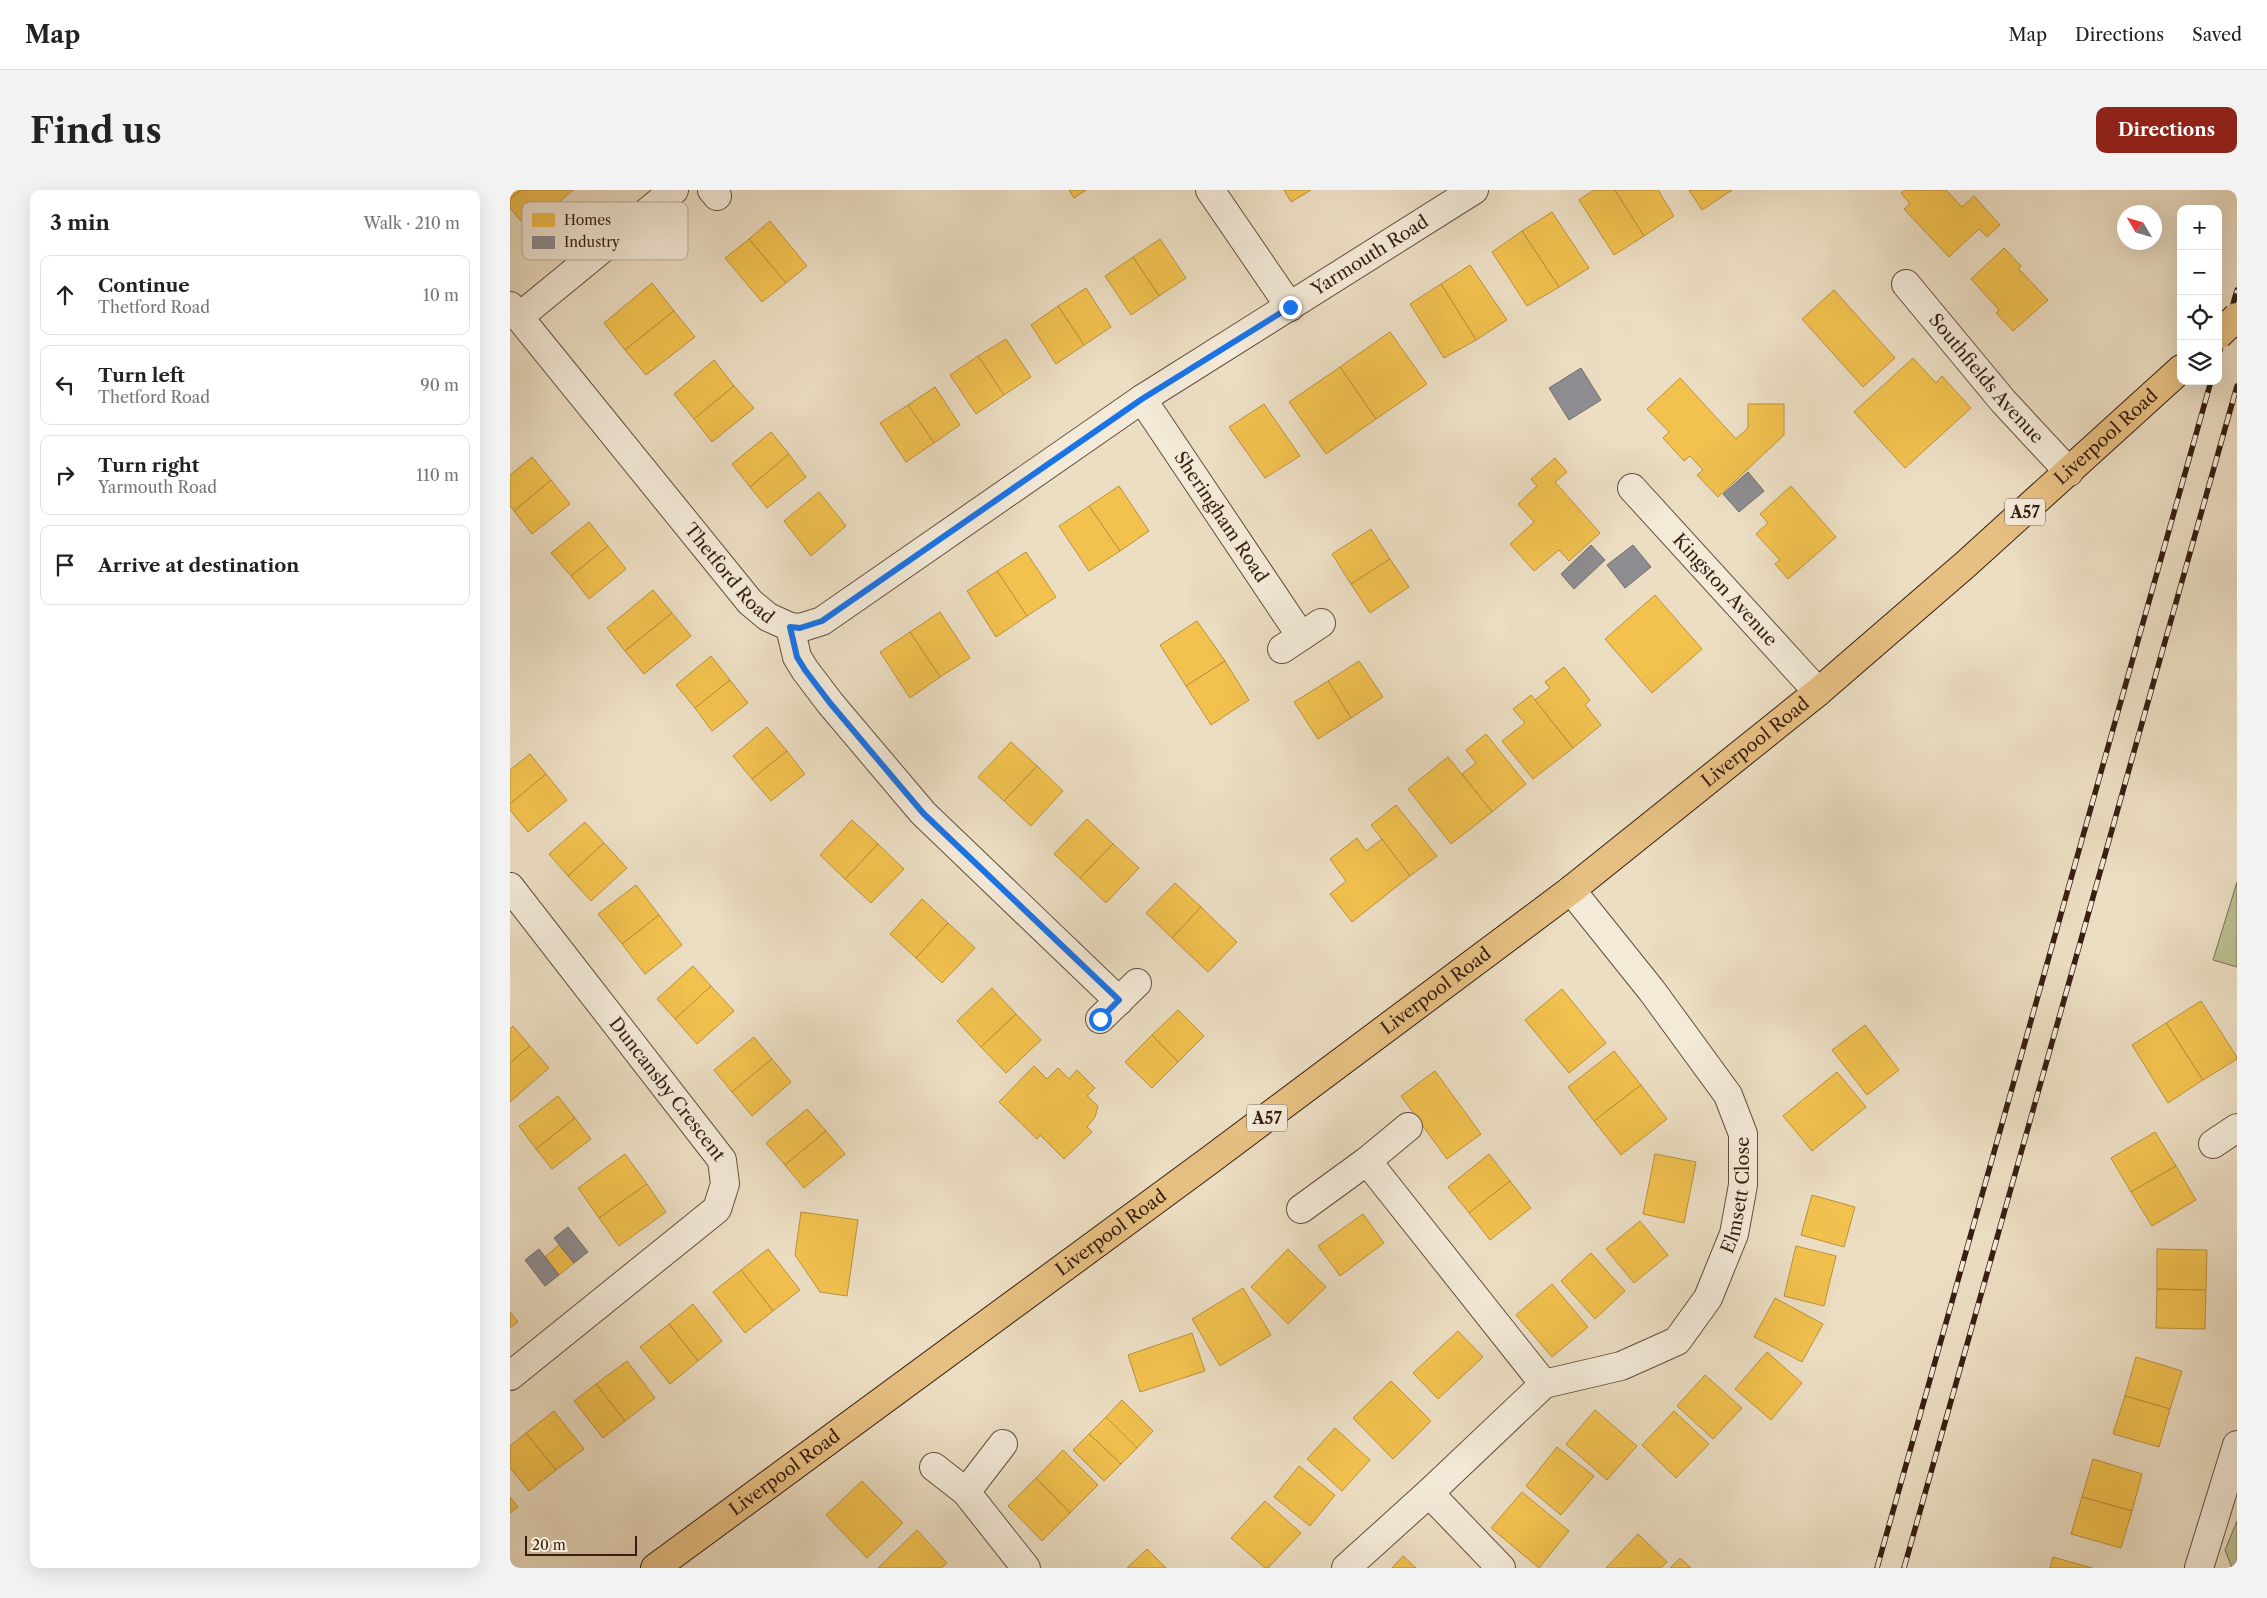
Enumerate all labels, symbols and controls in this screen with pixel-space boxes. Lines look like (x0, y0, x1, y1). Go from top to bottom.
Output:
text: Map (25, 20, 80, 49)
text: Map (2008, 24, 2047, 46)
text: Directions (2075, 24, 2164, 46)
text: Saved (2192, 24, 2242, 46)
button: Directions (2096, 107, 2237, 153)
text: Find us (30, 109, 162, 152)
legend (522, 202, 688, 260)
north arrow (2117, 205, 2162, 250)
map controls (2177, 205, 2222, 385)
button: + (2177, 205, 2222, 250)
text: 3 min (50, 210, 110, 235)
street label: Yarmouth Road (1307, 210, 1433, 301)
text: Homes (564, 211, 611, 229)
text: Walk · 210 m (364, 213, 460, 233)
text: Industry (564, 233, 620, 251)
button: − (2177, 250, 2222, 295)
text: Continue (98, 274, 190, 297)
icon: ahead (51, 281, 79, 309)
text: 10 m (423, 285, 459, 305)
button: locate (2177, 295, 2222, 340)
route end (1279, 296, 1302, 319)
text: Thetford Road (98, 297, 210, 317)
street label: Southfields Avenue (1924, 309, 2048, 448)
button: layers (2177, 340, 2222, 385)
text: Turn left (98, 364, 185, 387)
icon: left (51, 371, 79, 399)
text: 90 m (420, 375, 459, 395)
street label: Liverpool Road (2050, 384, 2162, 489)
text: Thetford Road (98, 387, 210, 407)
street label: Sheringham Road (1169, 447, 1273, 587)
text: Turn right (98, 454, 199, 477)
icon: right (51, 461, 79, 489)
text: 110 m (416, 465, 459, 485)
text: Yarmouth Road (98, 477, 217, 497)
road number: A57 (2005, 498, 2045, 526)
street label: Thetford Road (680, 519, 779, 628)
street label: Kingston Avenue (1668, 529, 1782, 651)
icon: arrive (51, 551, 79, 579)
text: Arrive at destination (98, 554, 299, 577)
street label: Liverpool Road (1697, 692, 1814, 792)
street label: Liverpool Road (1377, 943, 1495, 1039)
route start (1089, 1008, 1112, 1031)
street label: Duncansby Crescent (604, 1013, 730, 1166)
road number: A57 (1247, 1104, 1287, 1131)
street label: Elmsett Close (1716, 1137, 1754, 1257)
street label: Liverpool Road (1051, 1185, 1171, 1281)
street label: Liverpool Road (725, 1425, 844, 1521)
scale bar (525, 1533, 638, 1556)
text: 20 m (532, 1536, 566, 1554)

